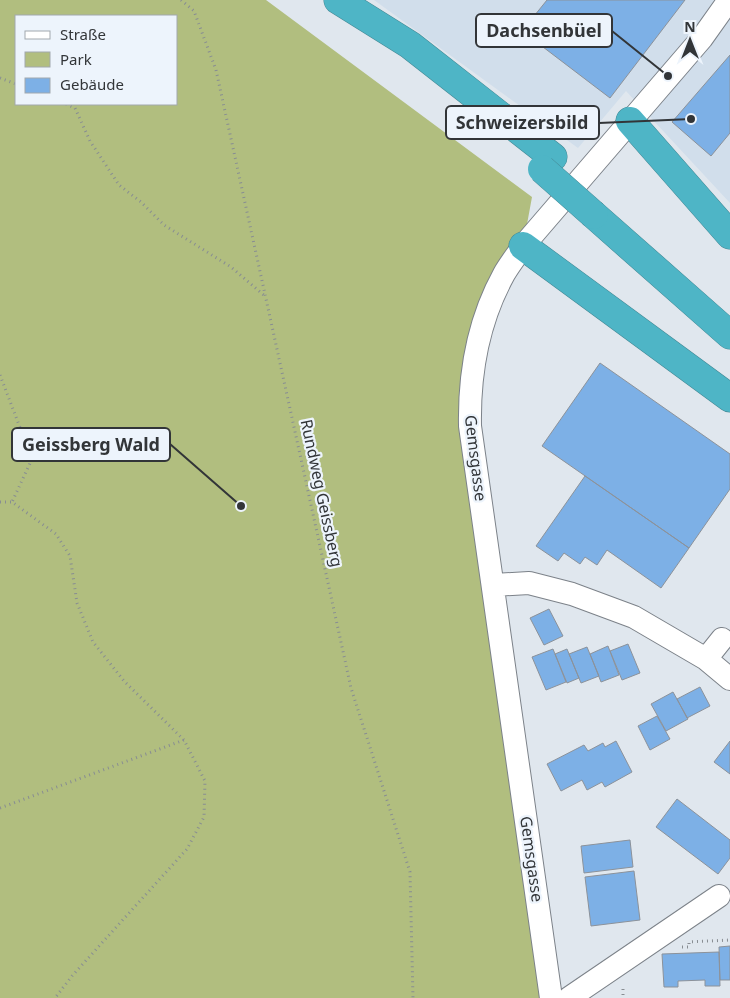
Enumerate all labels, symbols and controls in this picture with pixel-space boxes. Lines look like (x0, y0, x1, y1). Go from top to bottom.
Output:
callout: Dachsenbüel (476, 14, 612, 47)
legend (15, 15, 178, 105)
north arrow (665, 15, 715, 65)
text: N (684, 17, 696, 36)
text: Dachsenbüel (486, 18, 602, 42)
text: Straße (60, 24, 106, 44)
text: Park (60, 49, 92, 69)
text: Gebäude (60, 74, 124, 94)
callout: Schweizersbild (446, 106, 599, 139)
text: Schweizersbild (456, 110, 588, 134)
street label: Gemsgasse (460, 414, 492, 502)
street label: Rundweg Geissberg (296, 417, 348, 569)
callout: Geissberg Wald (12, 428, 170, 461)
text: Geissberg Wald (22, 432, 160, 456)
street label: Gemsgasse (515, 815, 549, 903)

